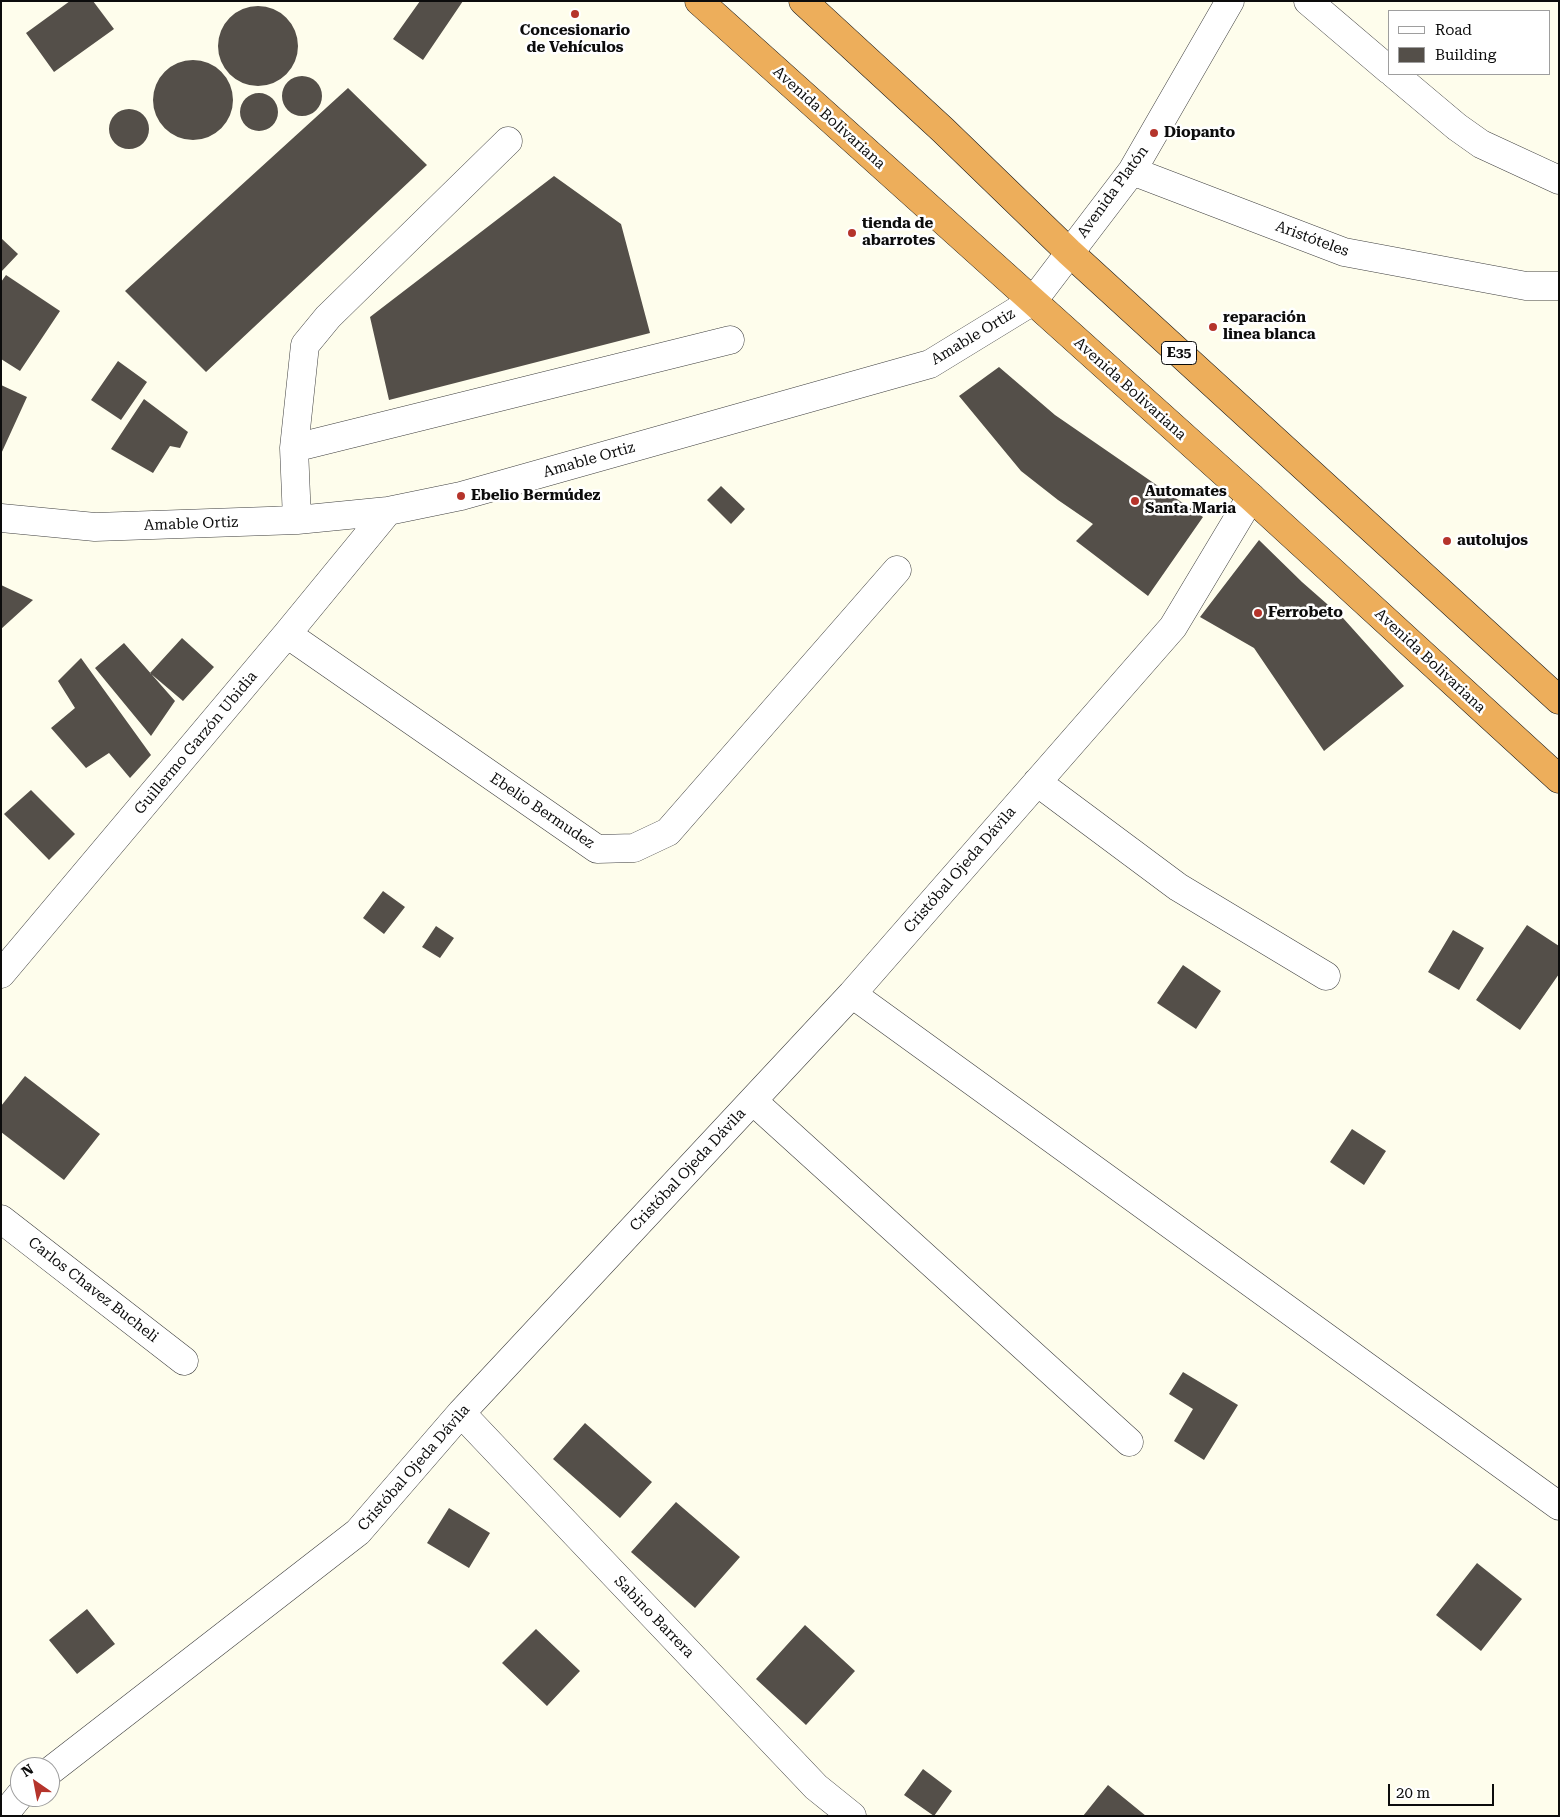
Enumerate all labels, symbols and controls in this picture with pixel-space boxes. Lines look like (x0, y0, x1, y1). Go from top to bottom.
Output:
marker: Concesionario de Vehículos (569, 8, 581, 20)
legend (1388, 10, 1550, 75)
text: Road (1435, 21, 1472, 39)
place label: Concesionario de Vehículos (520, 22, 630, 57)
text: Building (1435, 46, 1496, 64)
street label: Avenida Bolivariana (769, 63, 889, 173)
place label: Diopanto (1164, 124, 1235, 142)
marker: Diopanto (1148, 127, 1160, 139)
street label: Avenida Platón (1074, 143, 1152, 241)
place label: tienda de abarrotes (862, 215, 935, 250)
street label: Aristóteles (1273, 217, 1351, 261)
marker: tienda de abarrotes (846, 227, 858, 239)
street label: Amable Ortiz (928, 305, 1018, 369)
place label: reparación linea blanca (1223, 309, 1316, 344)
marker: reparación linea blanca (1207, 321, 1219, 333)
street label: Avenida Bolivariana (1070, 334, 1190, 444)
road number: E35 (1162, 342, 1196, 364)
street label: Amable Ortiz (541, 438, 637, 482)
place label: Automates Santa Maria (1145, 483, 1236, 518)
place label: Ebelio Bermúdez (471, 487, 600, 505)
marker: Ebelio Bermúdez (455, 490, 467, 502)
marker: Automates Santa Maria (1129, 495, 1141, 507)
street label: Amable Ortiz (144, 513, 238, 535)
place label: autolujos (1457, 532, 1528, 550)
marker: autolujos (1441, 535, 1453, 547)
place label: Ferrobeto (1268, 604, 1343, 622)
street label: Avenida Bolivariana (1371, 605, 1489, 717)
marker: Ferrobeto (1252, 607, 1264, 619)
street label: Guillermo Garzón Ubidia (131, 668, 261, 818)
street label: Ebelio Bermudez (486, 769, 598, 853)
street label: Cristóbal Ojeda Dávila (900, 803, 1020, 937)
street label: Cristóbal Ojeda Dávila (626, 1105, 750, 1235)
street label: Carlos Chavez Bucheli (24, 1234, 162, 1346)
street label: Cristóbal Ojeda Dávila (354, 1401, 474, 1535)
street label: Sabino Barrera (610, 1572, 698, 1662)
north arrow (10, 1757, 60, 1807)
text: N (18, 1761, 36, 1780)
scale bar (1390, 1774, 1496, 1806)
text: 20 m (1396, 1784, 1430, 1802)

